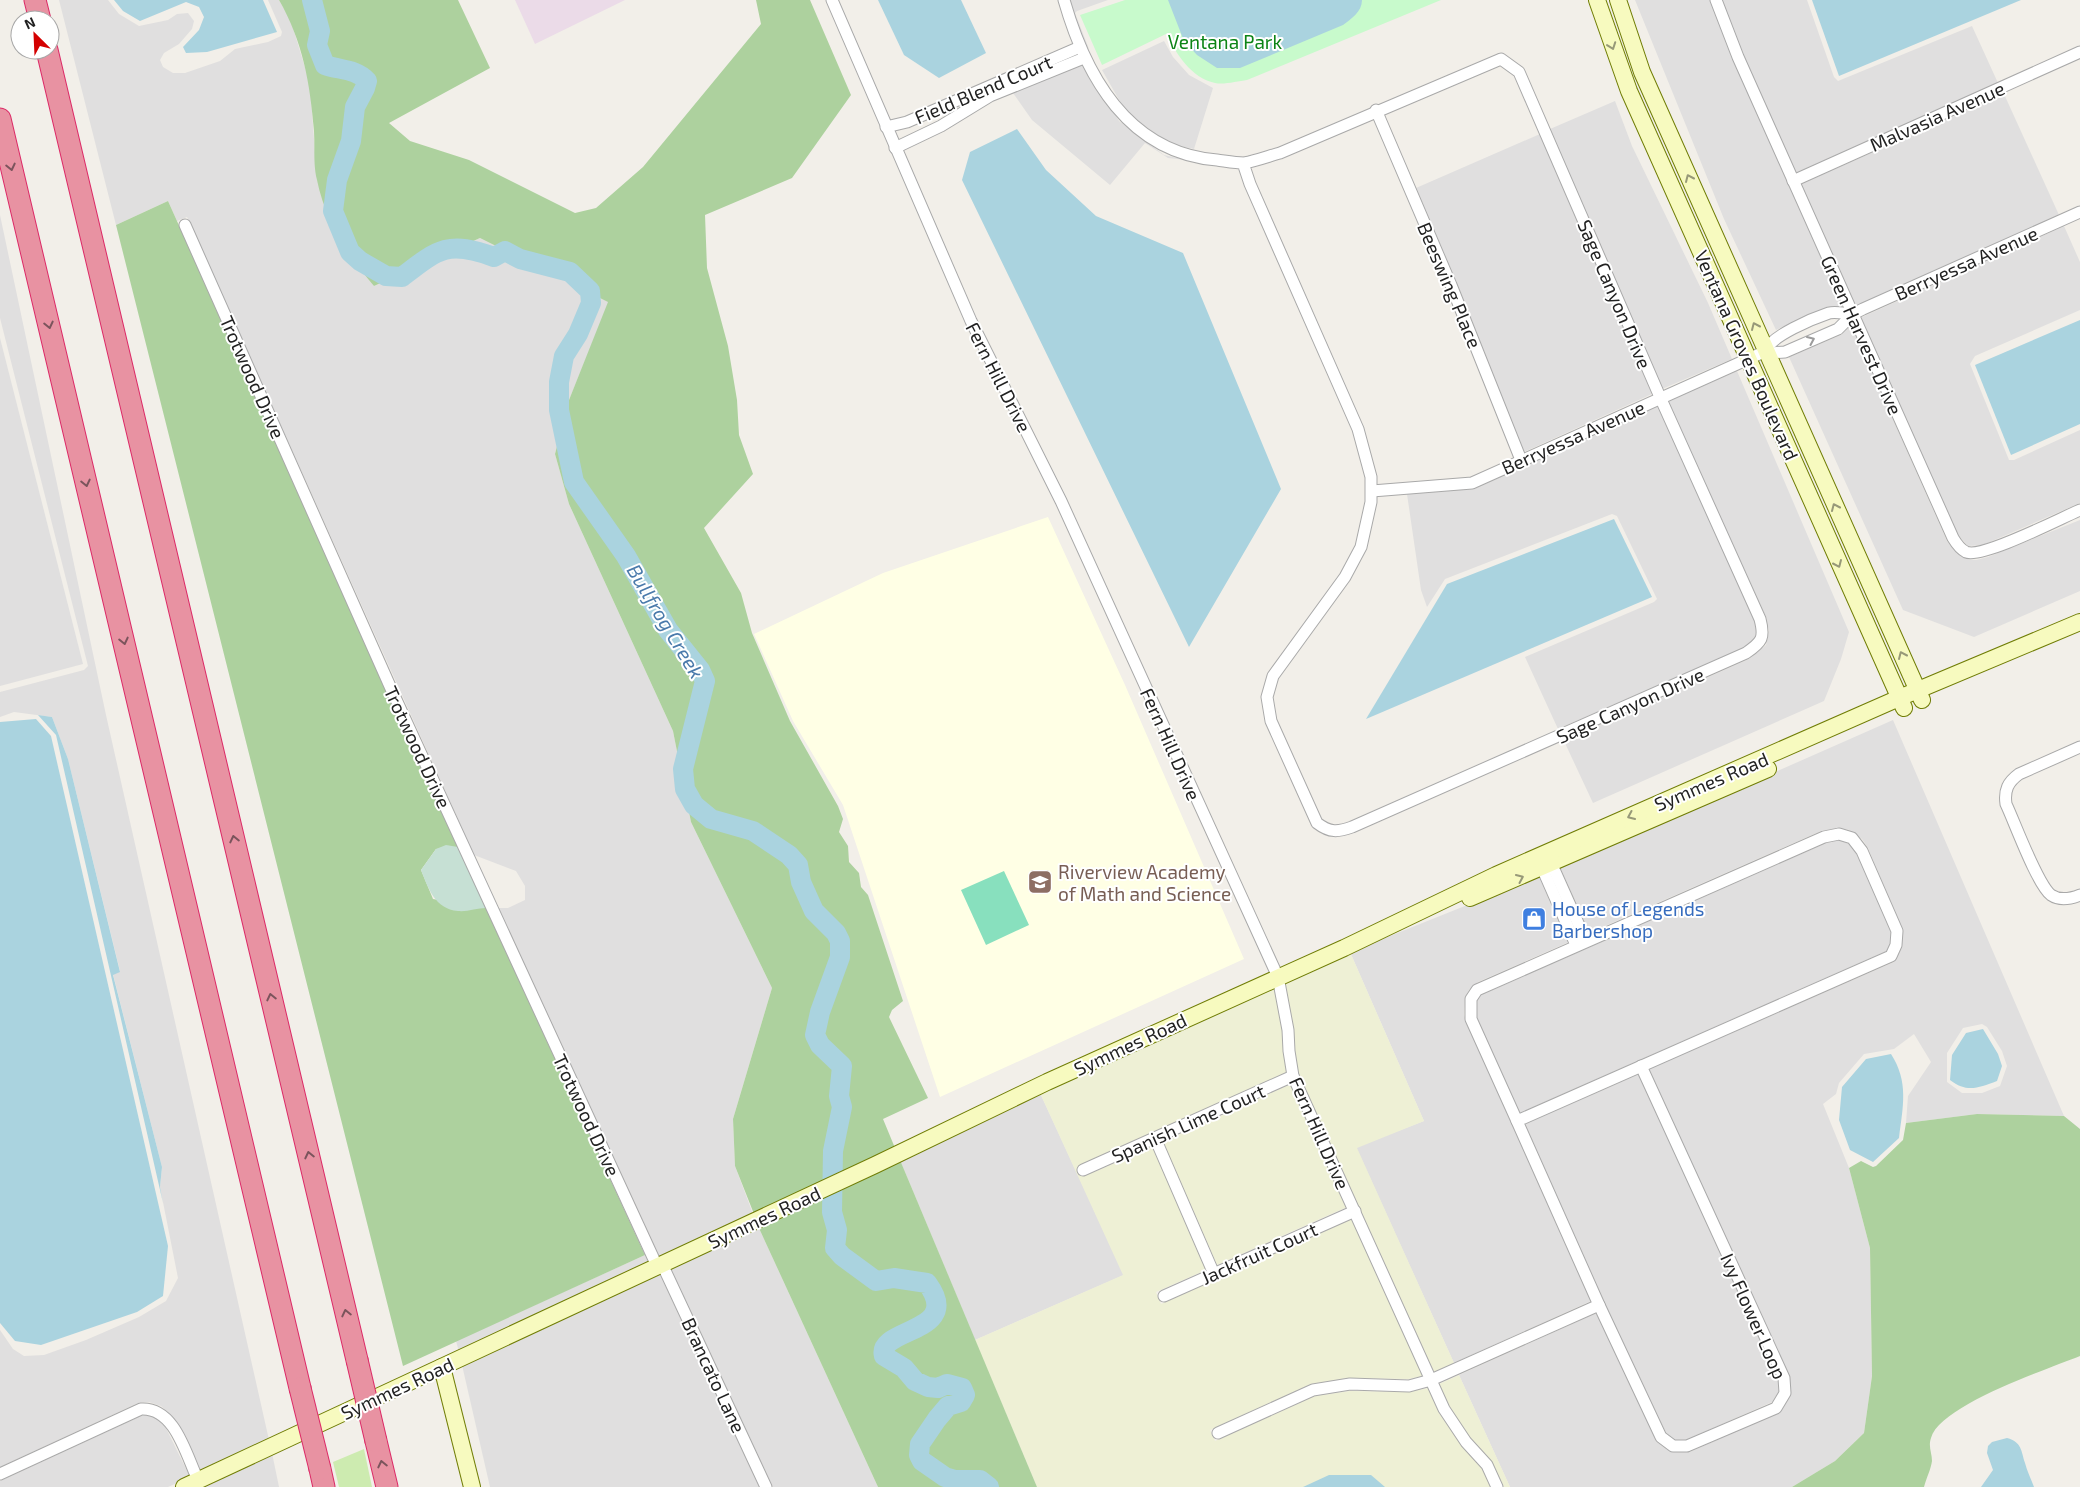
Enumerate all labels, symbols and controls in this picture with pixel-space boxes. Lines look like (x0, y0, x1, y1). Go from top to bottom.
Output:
north arrow (10, 10, 60, 60)
text: N (21, 13, 38, 32)
park label: Ventana Park (1168, 30, 1282, 53)
one-way arrow (1606, 42, 1616, 50)
street label: Field Blend Court (911, 50, 1055, 128)
street label: Malvasia Avenue (1866, 76, 2008, 156)
one-way arrow (5, 162, 16, 171)
one-way arrow (1685, 174, 1696, 183)
street label: Sage Canyon Drive (1573, 216, 1657, 372)
street label: Beeswing Place (1413, 219, 1487, 351)
street label: Berryessa Avenue (1891, 221, 2041, 305)
street label: Ventana Groves Boulevard (1690, 246, 1804, 464)
street label: Green Harvest Drive (1816, 252, 1908, 418)
street label: Trotwood Drive (216, 312, 290, 442)
street label: Fern Hill Drive (961, 318, 1037, 436)
one-way arrow (43, 320, 54, 329)
one-way arrow (1751, 322, 1761, 331)
one-way arrow (1806, 336, 1815, 347)
street label: Berryessa Avenue (1498, 395, 1648, 479)
one-way arrow (80, 479, 91, 488)
one-way arrow (1831, 503, 1842, 512)
one-way arrow (1832, 559, 1843, 568)
water label: Bullfrog Creek (623, 560, 709, 682)
one-way arrow (118, 637, 128, 645)
one-way arrow (1897, 651, 1908, 660)
street label: Sage Canyon Drive (1552, 662, 1708, 748)
street label: Trotwood Drive (380, 682, 456, 812)
street label: Fern Hill Drive (1136, 684, 1206, 804)
street label: Symmes Road (1650, 747, 1772, 815)
one-way arrow (1627, 810, 1636, 821)
one-way arrow (229, 834, 240, 843)
place label: Riverview Academy of Math and Science (1058, 860, 1231, 905)
school or university icon: Riverview Academy of Math and Science (1027, 869, 1053, 895)
one-way arrow (1515, 873, 1524, 884)
place label: House of Legends Barbershop (1552, 897, 1705, 942)
shop icon: House of Legends Barbershop (1521, 906, 1547, 932)
one-way arrow (266, 992, 277, 1001)
street label: Symmes Road (1070, 1008, 1190, 1080)
street label: Trotwood Drive (549, 1050, 625, 1180)
street label: Fern Hill Drive (1285, 1073, 1355, 1193)
street label: Spanish Lime Court (1108, 1079, 1268, 1167)
one-way arrow (304, 1150, 315, 1159)
street label: Symmes Road (704, 1181, 824, 1253)
street label: Jackfruit Court (1197, 1217, 1321, 1289)
street label: Ivy Flower Loop (1716, 1250, 1792, 1382)
one-way arrow (341, 1308, 352, 1317)
street label: Brancato Lane (677, 1314, 751, 1436)
street label: Symmes Road (337, 1352, 457, 1424)
one-way arrow (377, 1459, 388, 1468)

